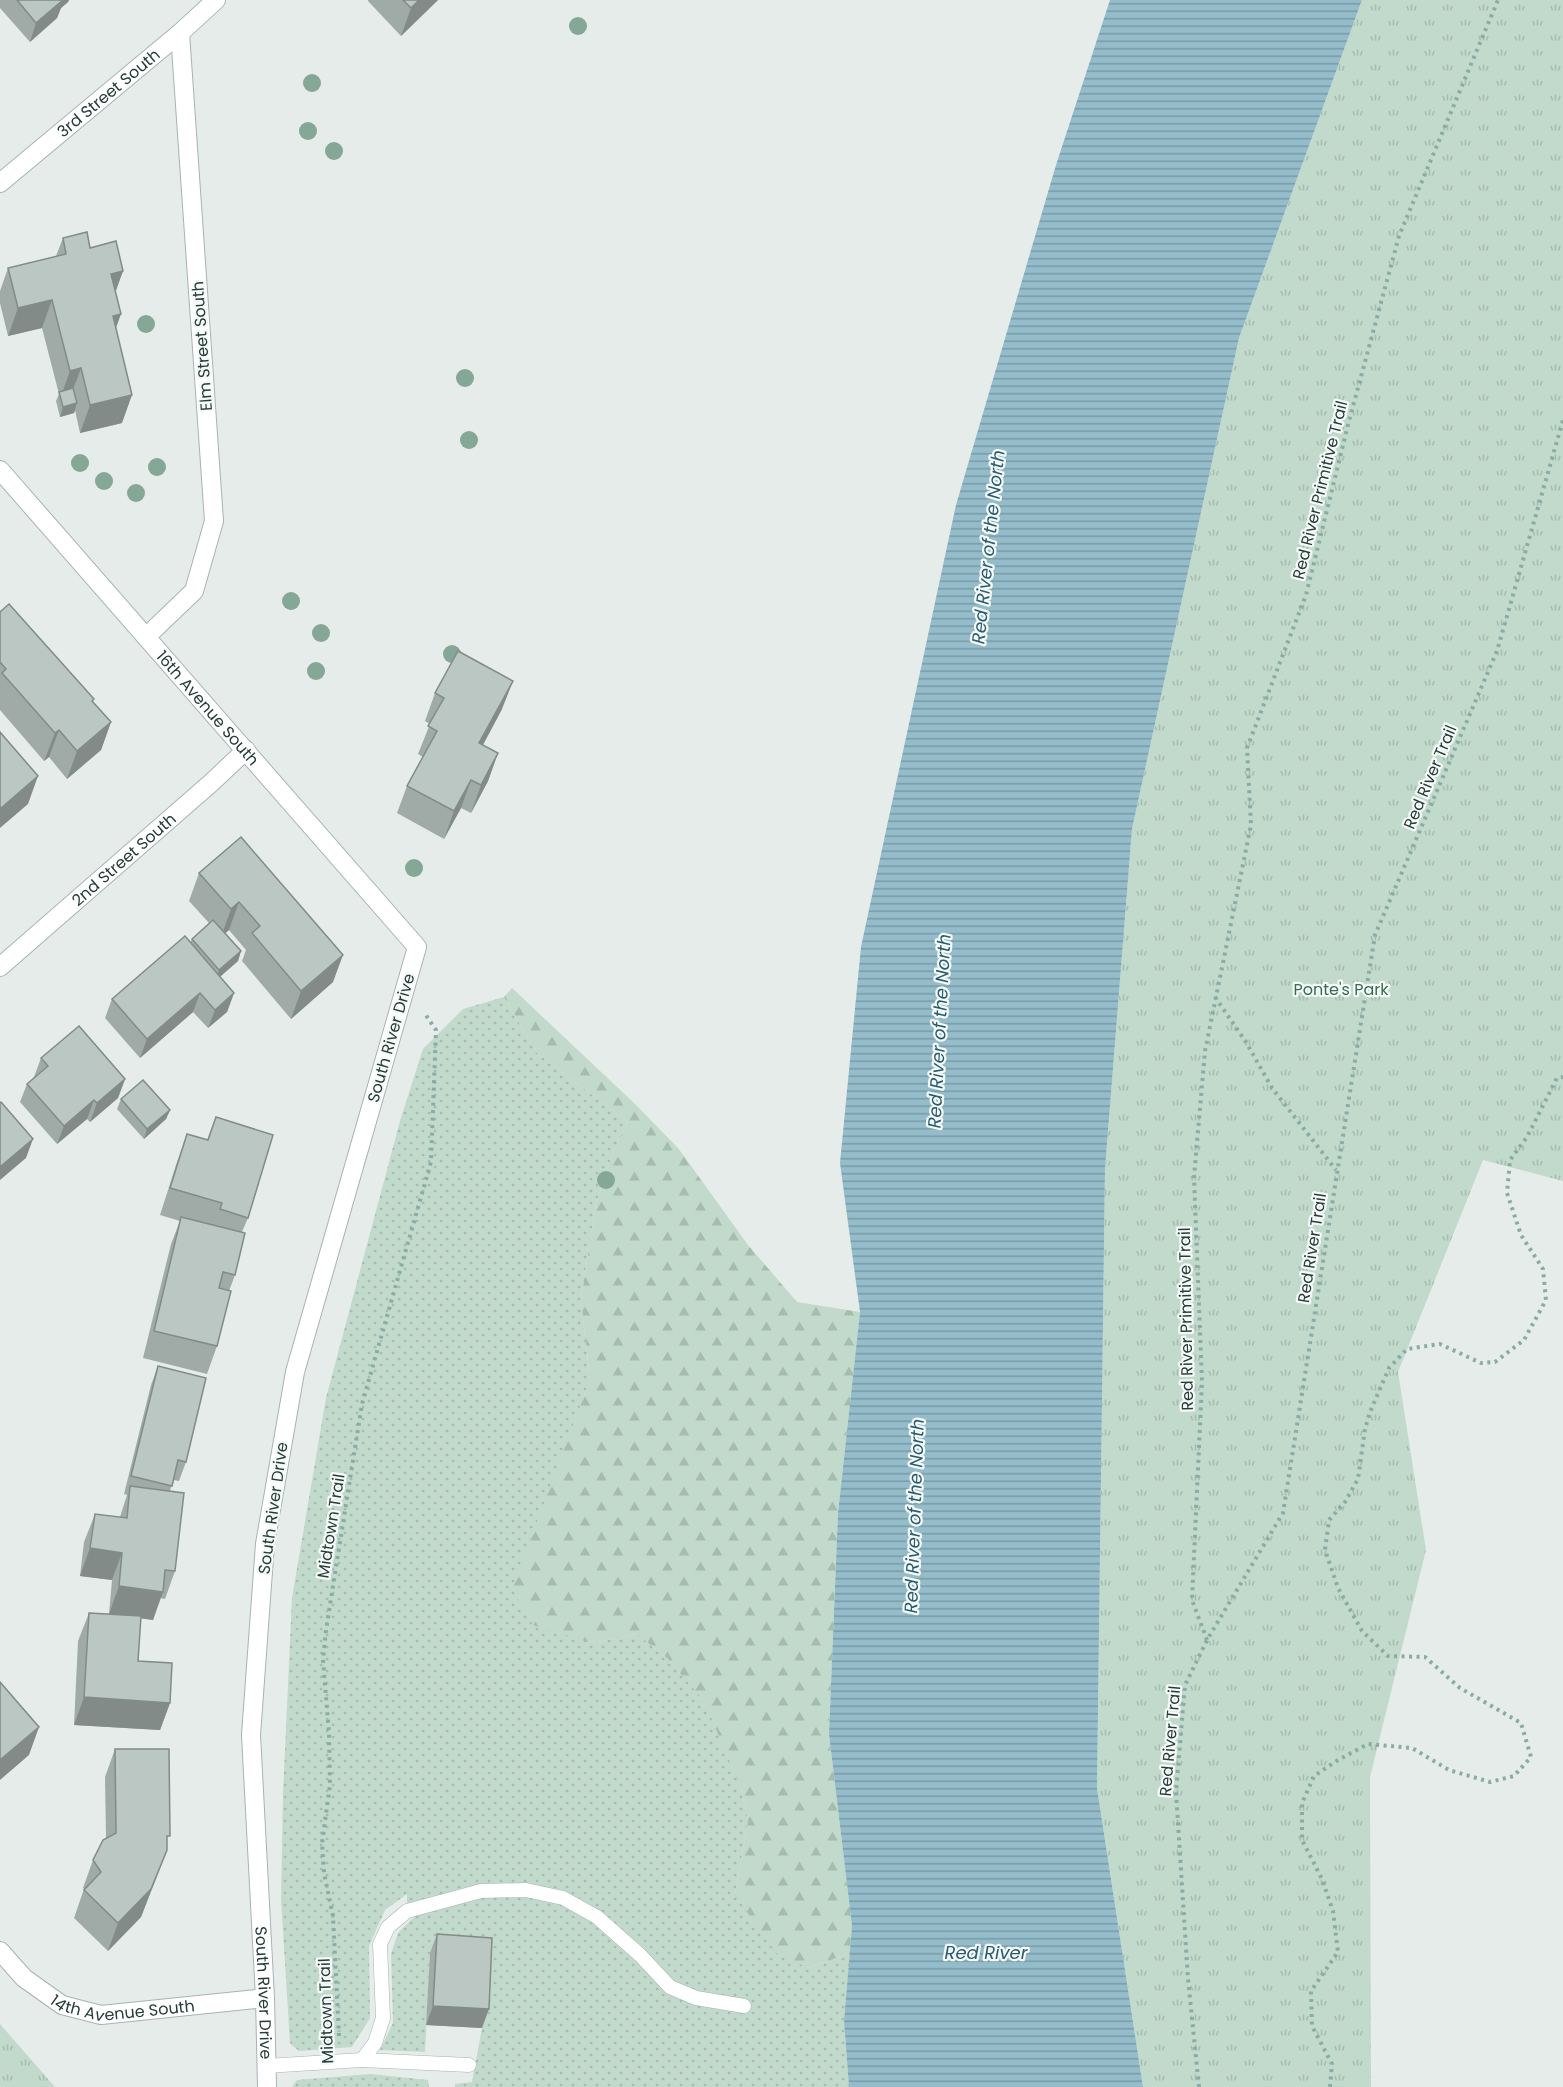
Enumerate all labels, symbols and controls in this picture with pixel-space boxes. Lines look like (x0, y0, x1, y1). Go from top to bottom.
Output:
street label: 3rd Street South (52, 43, 165, 142)
street label: Elm Street South (186, 280, 218, 412)
street label: Red River Primitive Trail (1287, 398, 1353, 582)
water label: Red River of the North (965, 449, 1011, 645)
street label: 16th Avenue South (151, 645, 265, 770)
street label: Red River Trail (1398, 721, 1462, 833)
street label: 2nd Street South (66, 807, 181, 911)
water label: Red River of the North (921, 933, 957, 1129)
street label: South River Drive (362, 971, 420, 1105)
park label: Ponte's Park (1294, 978, 1389, 1001)
street label: Red River Trail (1292, 1191, 1332, 1305)
street label: Red River Primitive Trail (1173, 1227, 1199, 1411)
water label: Red River of the North (898, 1418, 930, 1614)
street label: South River Drive (252, 1440, 294, 1576)
street label: Midtown Trail (311, 1472, 351, 1580)
street label: Red River Trail (1154, 1685, 1186, 1797)
street label: South River Drive (250, 1926, 278, 2060)
water label: Red River (945, 1940, 1029, 1965)
street label: Midtown Trail (313, 1958, 339, 2064)
street label: 14th Avenue South (46, 1989, 196, 2027)

